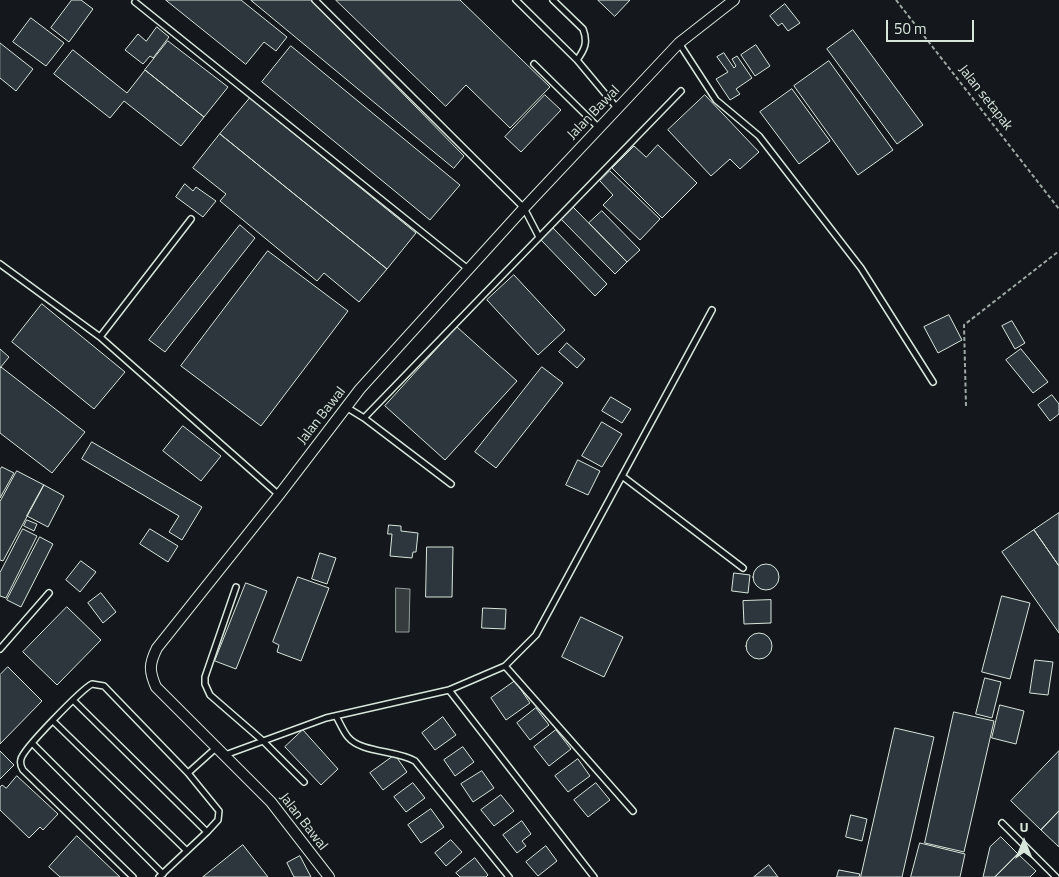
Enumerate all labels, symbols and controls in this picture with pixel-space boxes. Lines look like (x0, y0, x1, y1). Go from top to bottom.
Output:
scale bar (889, 10, 976, 42)
text: 50 m (894, 17, 927, 40)
street label: Jalan setapak (954, 62, 1016, 134)
street label: Jalan Bawal (564, 83, 624, 143)
street label: Jalan Bawal (294, 384, 350, 448)
street label: Jalan Bawal (275, 790, 331, 854)
text: U (1019, 816, 1029, 837)
north arrow (999, 817, 1049, 867)

